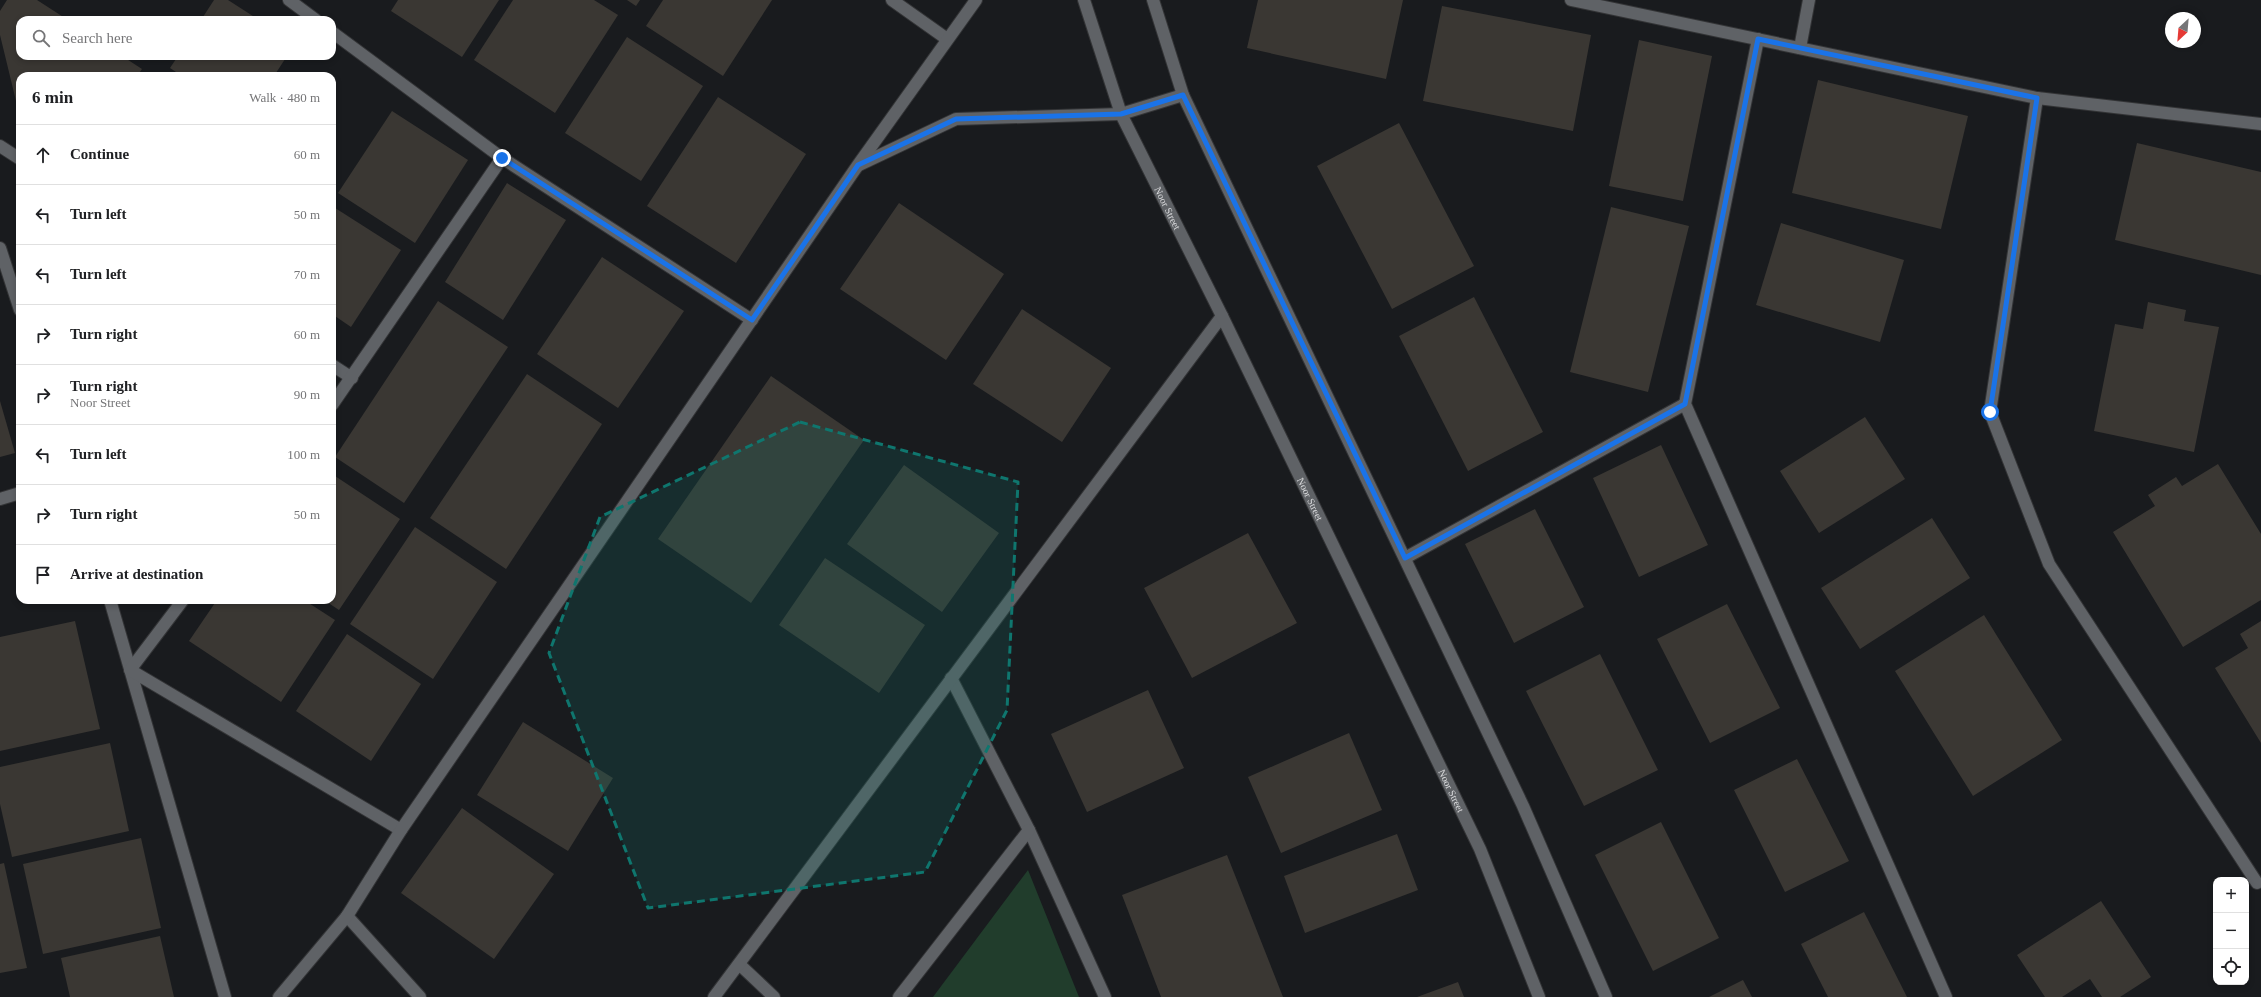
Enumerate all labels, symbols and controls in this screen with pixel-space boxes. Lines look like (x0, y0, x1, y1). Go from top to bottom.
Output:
north arrow (2165, 12, 2201, 48)
search box (16, 16, 336, 60)
icon: search (30, 27, 52, 49)
text: Search here (62, 30, 132, 46)
text: 6 min (32, 88, 73, 107)
text: Walk · 480 m (249, 90, 320, 105)
icon: ahead (32, 144, 54, 166)
text: Continue (70, 146, 129, 162)
text: 60 m (294, 147, 320, 162)
route end (493, 149, 511, 167)
street label: Noor Street (1152, 185, 1183, 232)
icon: left (32, 204, 54, 226)
text: Turn left (70, 206, 127, 222)
text: 50 m (294, 207, 320, 222)
icon: left (32, 264, 54, 286)
text: Turn left (70, 266, 127, 282)
text: 70 m (294, 267, 320, 282)
icon: right (32, 324, 54, 346)
text: Turn right (70, 326, 137, 342)
text: 60 m (294, 327, 320, 342)
text: Turn right (70, 378, 137, 394)
icon: right (32, 384, 54, 406)
text: 90 m (294, 387, 320, 402)
text: Noor Street (70, 395, 130, 410)
route start (1981, 403, 1999, 421)
icon: left (32, 444, 54, 466)
text: Turn left (70, 446, 127, 462)
text: 100 m (287, 447, 320, 462)
street label: Noor Street (1295, 476, 1325, 523)
icon: right (32, 504, 54, 526)
text: Turn right (70, 506, 137, 522)
text: 50 m (294, 507, 320, 522)
icon: arrive (32, 564, 54, 586)
text: Arrive at destination (70, 566, 203, 582)
street label: Noor Street (1436, 768, 1466, 814)
map controls (2213, 877, 2249, 985)
button: + (2213, 877, 2249, 913)
button: − (2213, 913, 2249, 949)
button: locate (2213, 949, 2249, 985)

